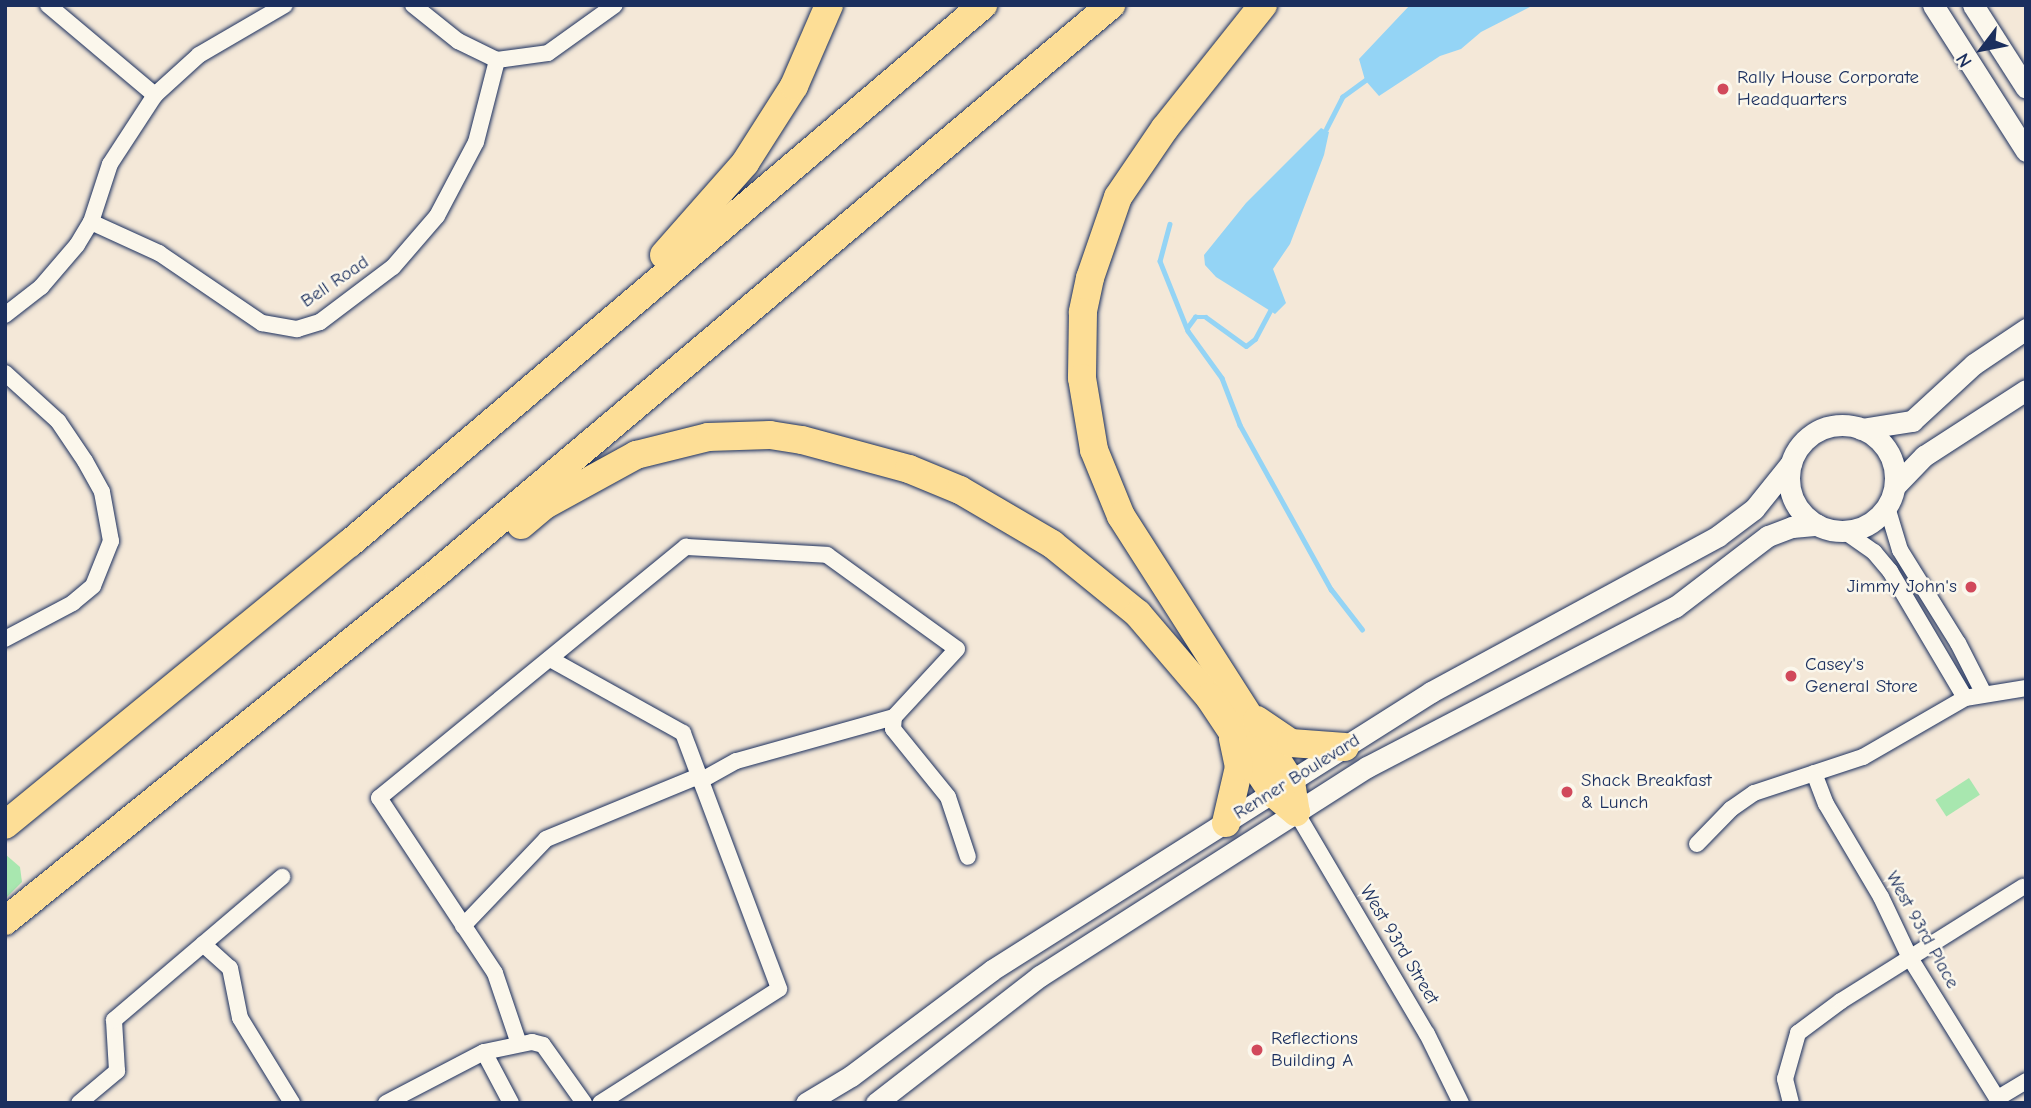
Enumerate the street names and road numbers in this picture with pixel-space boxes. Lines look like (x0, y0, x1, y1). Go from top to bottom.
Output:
street label: Bell Road (297, 251, 373, 313)
street label: Renner Boulevard (1230, 729, 1364, 825)
street label: West 93rd Place (1880, 867, 1964, 993)
street label: West 93rd Street (1354, 881, 1444, 1009)

